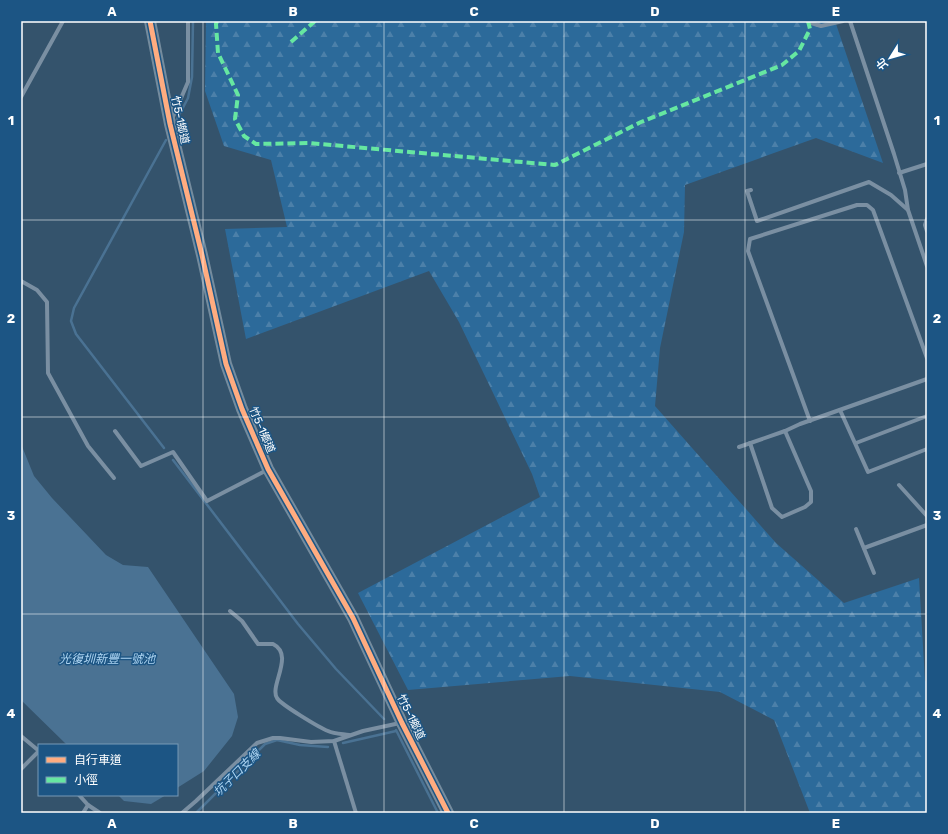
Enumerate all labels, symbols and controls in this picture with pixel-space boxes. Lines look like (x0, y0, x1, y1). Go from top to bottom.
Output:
text: A (107, 4, 117, 19)
text: B (288, 4, 298, 19)
text: C (469, 4, 479, 19)
text: D (650, 4, 660, 19)
text: E (832, 4, 840, 19)
north arrow (870, 38, 910, 78)
text: 北 (874, 55, 891, 72)
street label: 竹5-1鄉道 (169, 95, 191, 145)
text: 1 (8, 113, 14, 128)
text: 1 (934, 113, 940, 128)
text: 2 (7, 311, 15, 326)
text: 2 (933, 311, 941, 326)
street label: 竹5-1鄉道 (246, 405, 278, 455)
text: 3 (7, 508, 16, 523)
text: 3 (933, 508, 942, 523)
water label: 光復圳新豐一號池 (59, 652, 157, 666)
street label: 竹5-1鄉道 (394, 692, 428, 742)
text: 4 (7, 706, 16, 721)
text: 4 (933, 706, 942, 721)
legend (38, 744, 178, 796)
water label: 坑子口支線 (211, 745, 265, 799)
text: 自行車道 (74, 753, 122, 767)
text: 小徑 (74, 773, 98, 787)
text: A (107, 816, 117, 831)
text: B (288, 816, 298, 831)
text: C (469, 816, 479, 831)
text: D (650, 816, 660, 831)
text: E (832, 816, 840, 831)

